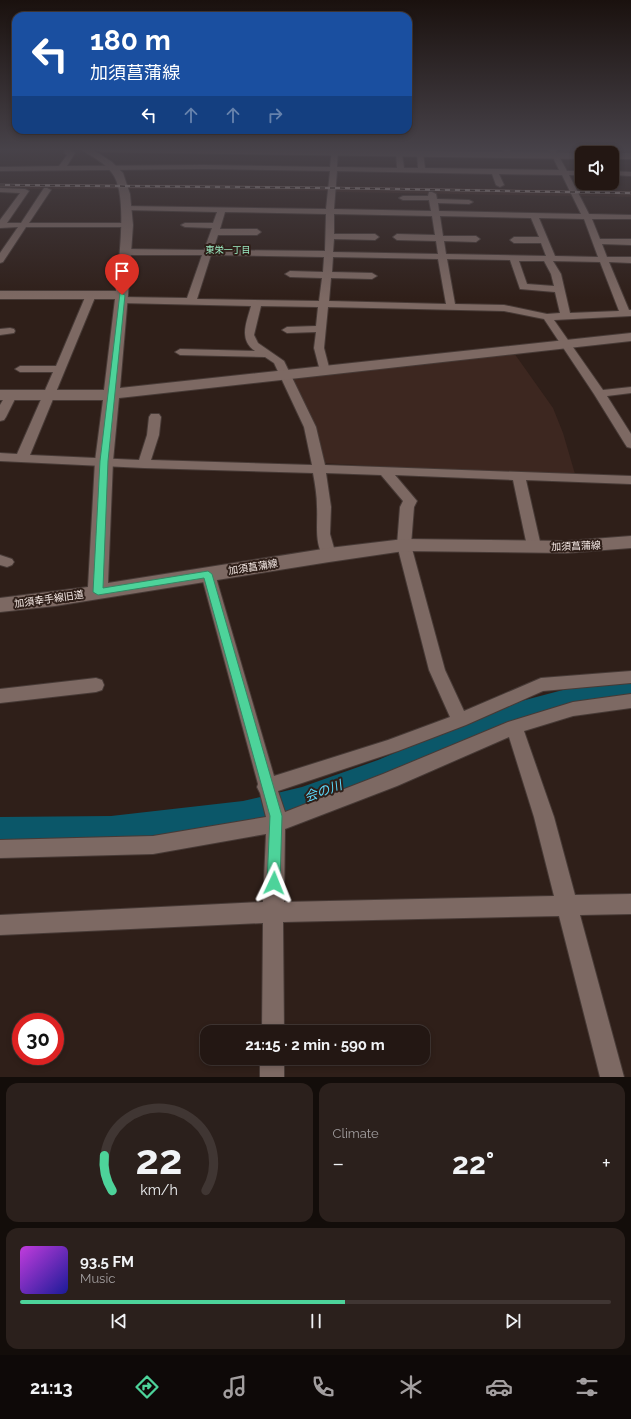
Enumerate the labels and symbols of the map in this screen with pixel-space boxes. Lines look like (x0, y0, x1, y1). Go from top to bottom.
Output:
district label: 東栄一丁目 (205, 245, 251, 255)
pin (105, 254, 139, 295)
street label: 加須菖蒲線 (551, 540, 601, 552)
street label: 加須菖蒲線 (227, 558, 279, 576)
street label: 加須幸手線旧道 (14, 589, 84, 609)
water label: 会の川 (302, 777, 346, 805)
position arrow (253, 862, 295, 904)
speed limit sign: 30 (12, 1013, 64, 1065)

